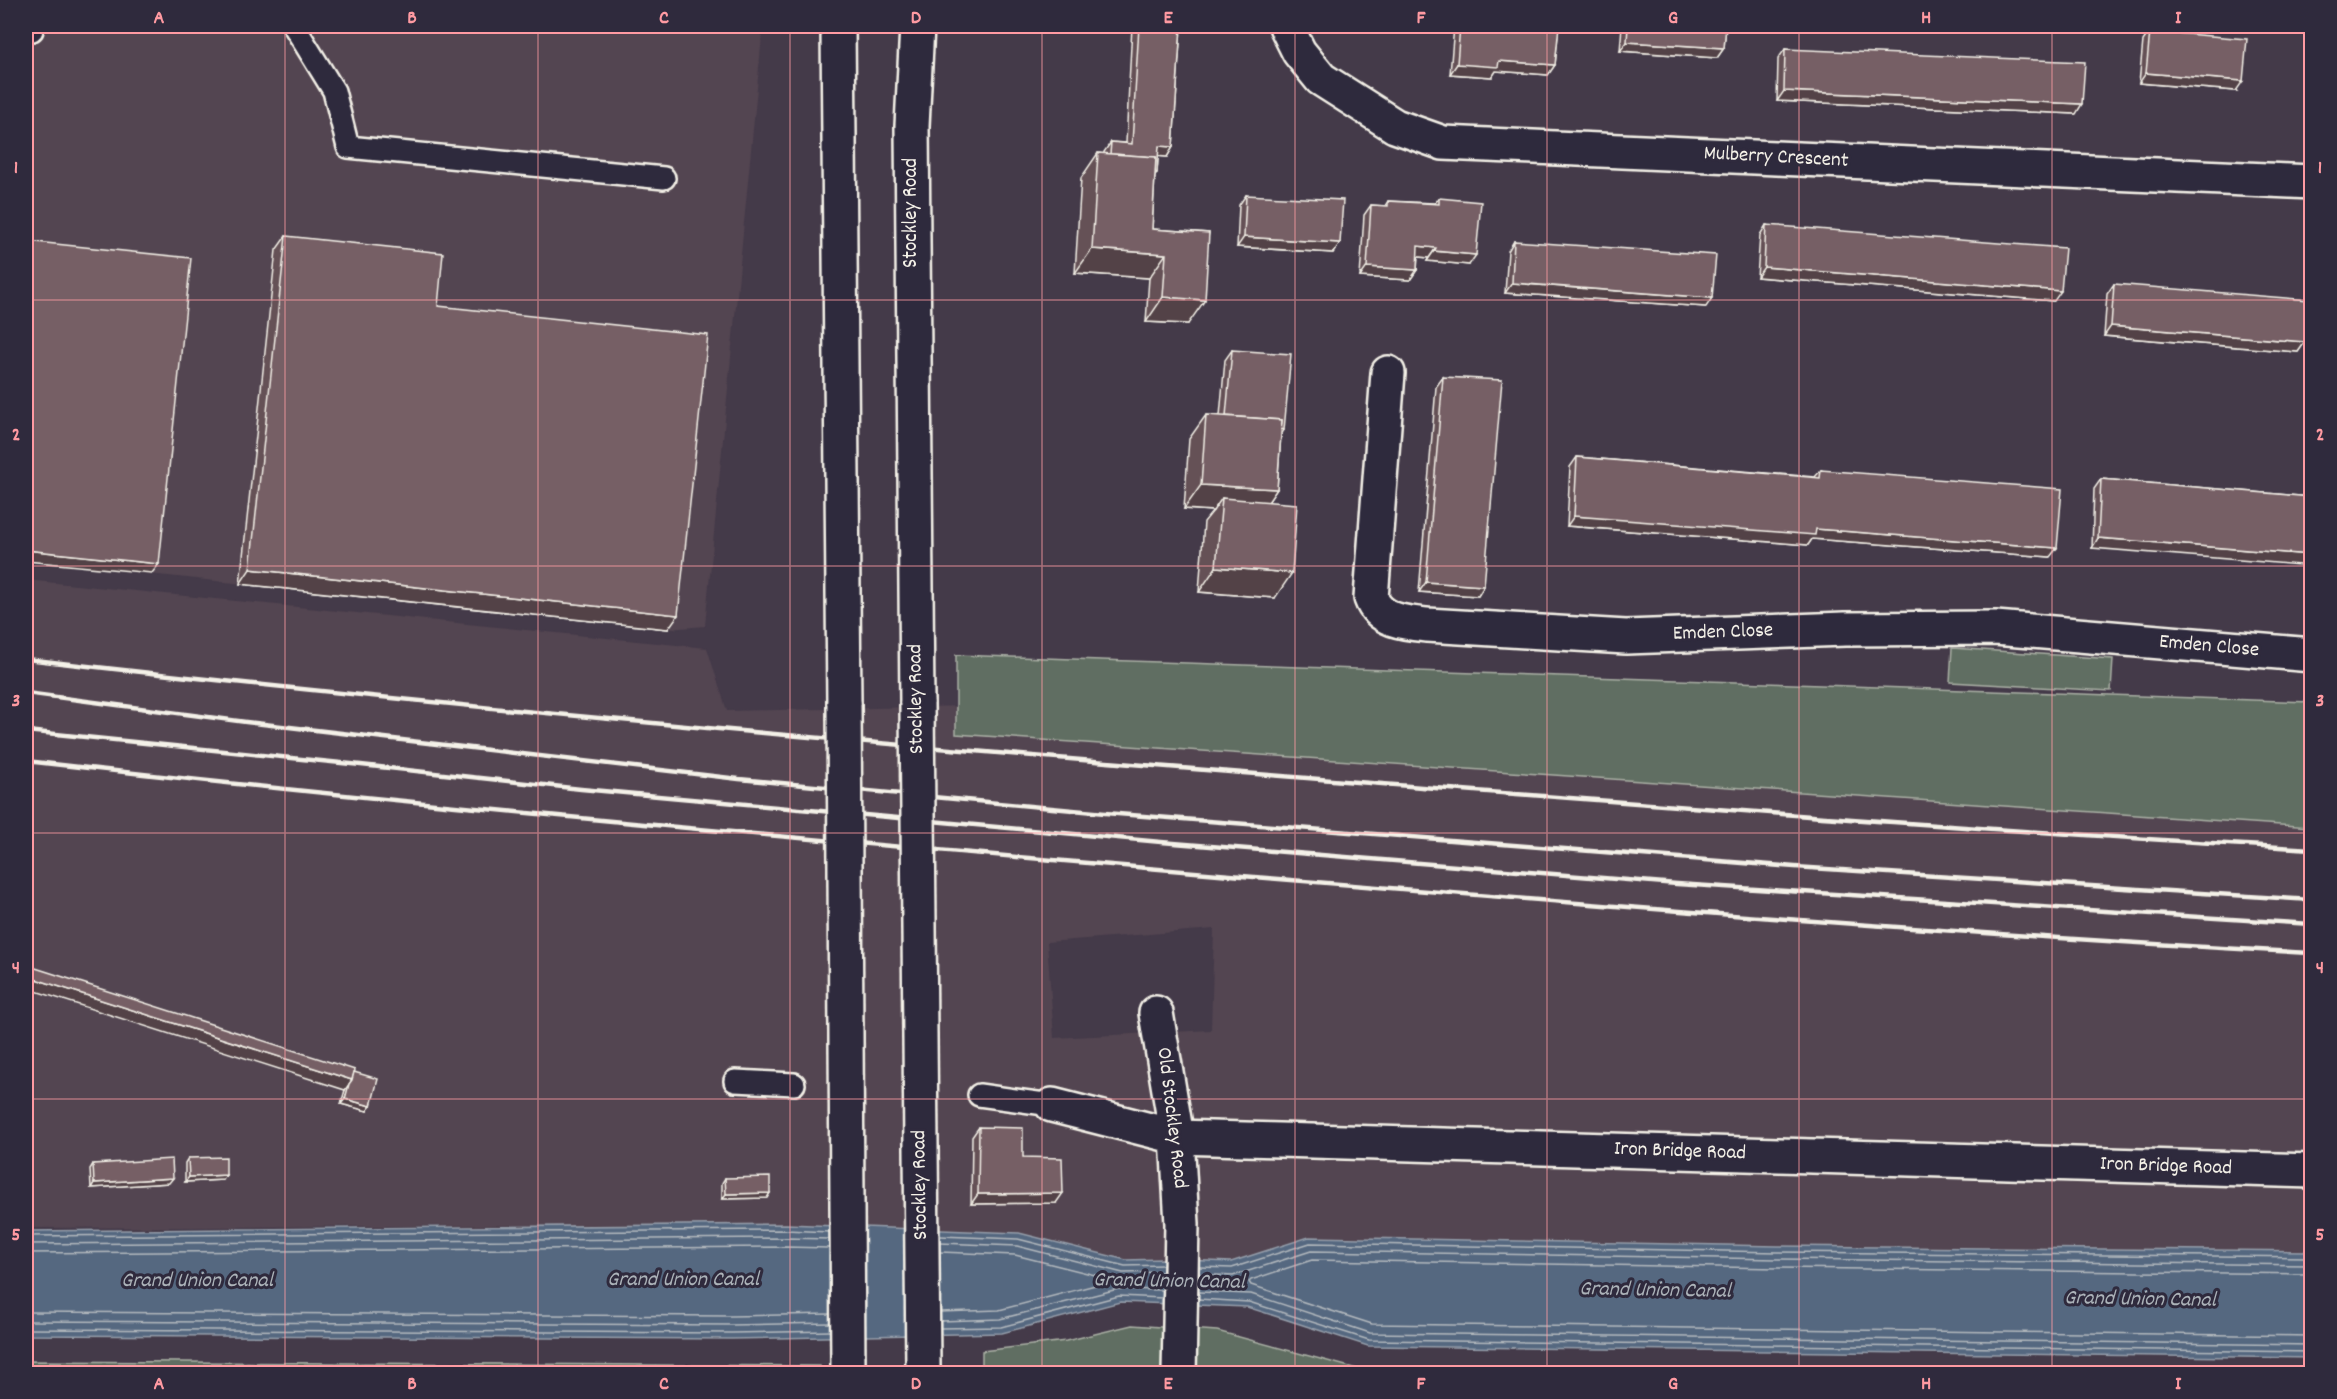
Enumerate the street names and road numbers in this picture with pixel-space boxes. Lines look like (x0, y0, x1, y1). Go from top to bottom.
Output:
street label: Mulberry Crescent (1703, 139, 1849, 177)
street label: Stockley Road (897, 158, 927, 268)
street label: Emden Close (1672, 616, 1774, 650)
street label: Emden Close (2158, 628, 2260, 666)
street label: Stockley Road (901, 644, 933, 754)
street label: Old Stockley Road (1147, 1046, 1195, 1190)
street label: Stockley Road (905, 1130, 937, 1240)
street label: Iron Bridge Road (1613, 1135, 1747, 1169)
street label: Iron Bridge Road (2099, 1150, 2233, 1184)

